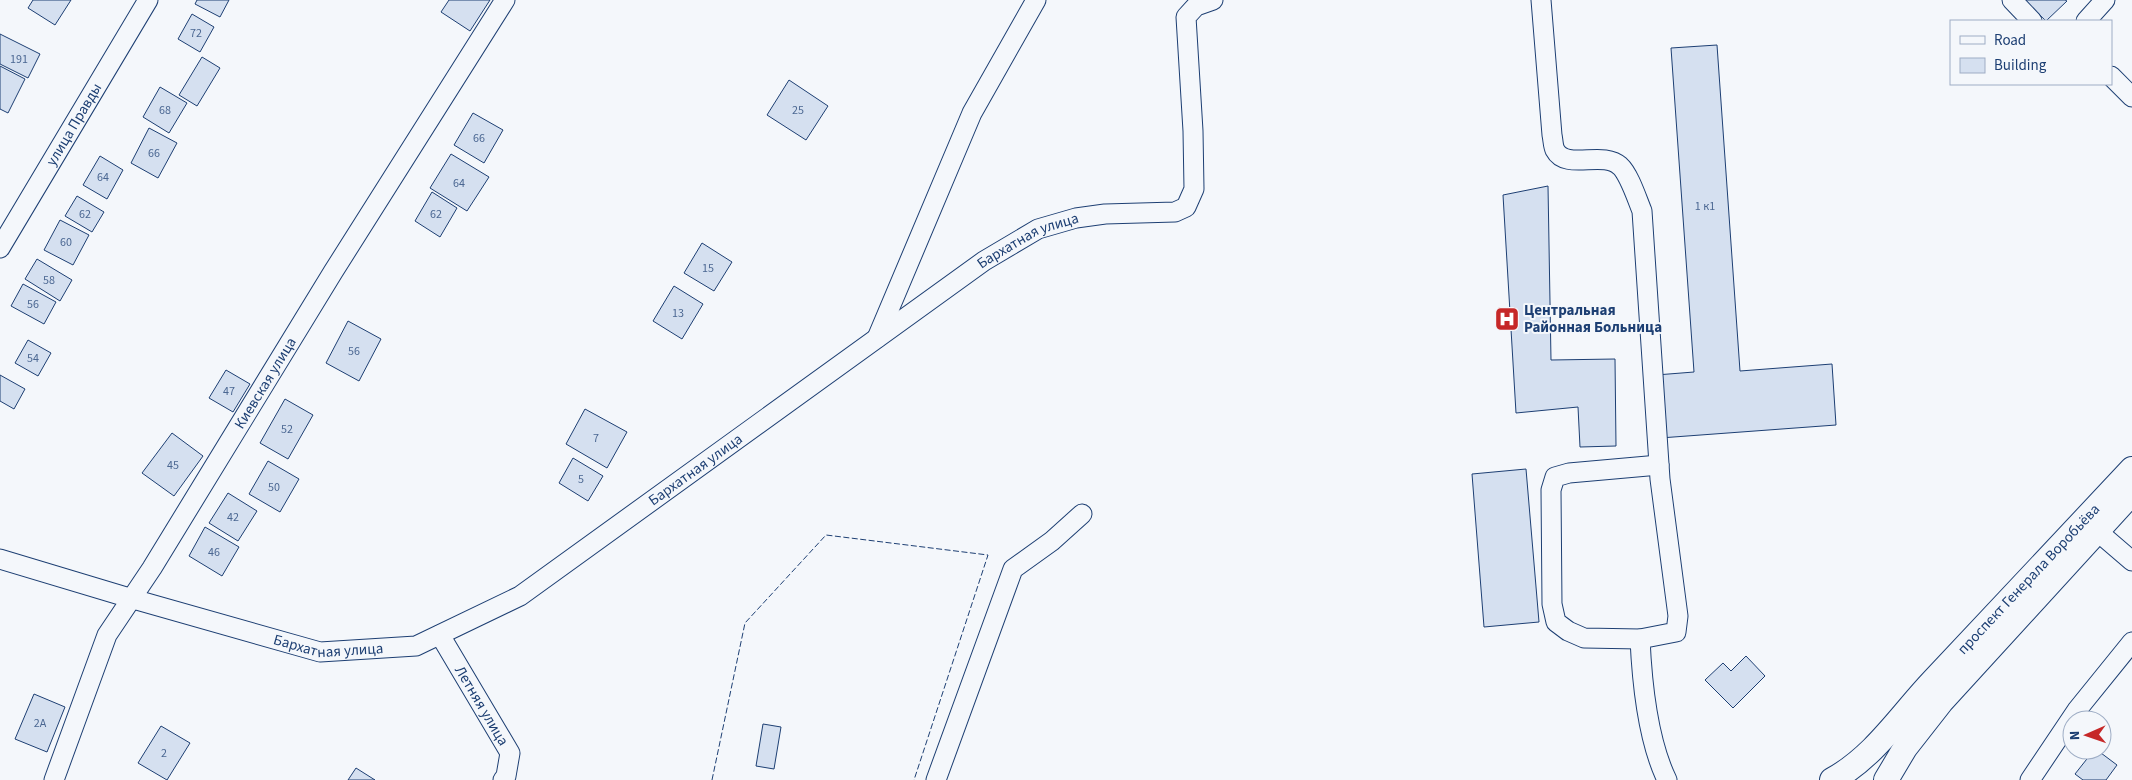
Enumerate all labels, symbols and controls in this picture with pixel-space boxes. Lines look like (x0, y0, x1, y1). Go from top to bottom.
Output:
legend (1950, 20, 2112, 85)
house number: 72 (190, 25, 202, 42)
text: Road (1994, 30, 2026, 51)
house number: 191 (10, 51, 28, 68)
text: Building (1994, 55, 2047, 76)
street label: улица Правды (41, 79, 107, 170)
house number: 68 (159, 102, 171, 119)
house number: 25 (792, 102, 804, 119)
house number: 66 (473, 130, 485, 147)
house number: 66 (148, 145, 160, 162)
house number: 64 (97, 169, 109, 186)
house number: 64 (453, 175, 465, 192)
house number: 1 к1 (1695, 198, 1715, 215)
house number: 62 (79, 206, 91, 223)
house number: 62 (430, 206, 442, 223)
street label: Бархатная улица (973, 208, 1081, 274)
house number: 60 (60, 234, 72, 251)
house number: 15 (702, 260, 714, 277)
house number: 58 (43, 272, 55, 289)
house number: 56 (27, 296, 39, 313)
place label: Центральная Районная Больница (1524, 300, 1662, 338)
house number: 13 (672, 305, 684, 322)
hospital icon: Центральная Районная Больница (1494, 306, 1520, 332)
street label: Киевская улица (229, 333, 302, 433)
house number: 56 (348, 343, 360, 360)
house number: 54 (27, 350, 39, 367)
house number: 47 (223, 383, 235, 400)
house number: 52 (281, 421, 293, 438)
street label: Бархатная улица (644, 429, 747, 511)
house number: 7 (593, 430, 599, 447)
house number: 45 (167, 457, 179, 474)
house number: 5 (578, 471, 584, 488)
house number: 50 (268, 479, 280, 496)
street label: проспект Генерала Воробьёва (1953, 499, 2105, 659)
house number: 42 (227, 509, 239, 526)
house number: 46 (208, 544, 220, 561)
street label: Бархатная улица (271, 629, 384, 663)
street label: Летняя улица (449, 662, 513, 750)
north arrow (2062, 710, 2112, 760)
house number: 2А (34, 715, 47, 732)
text: N (2065, 730, 2085, 740)
house number: 2 (161, 745, 167, 762)

